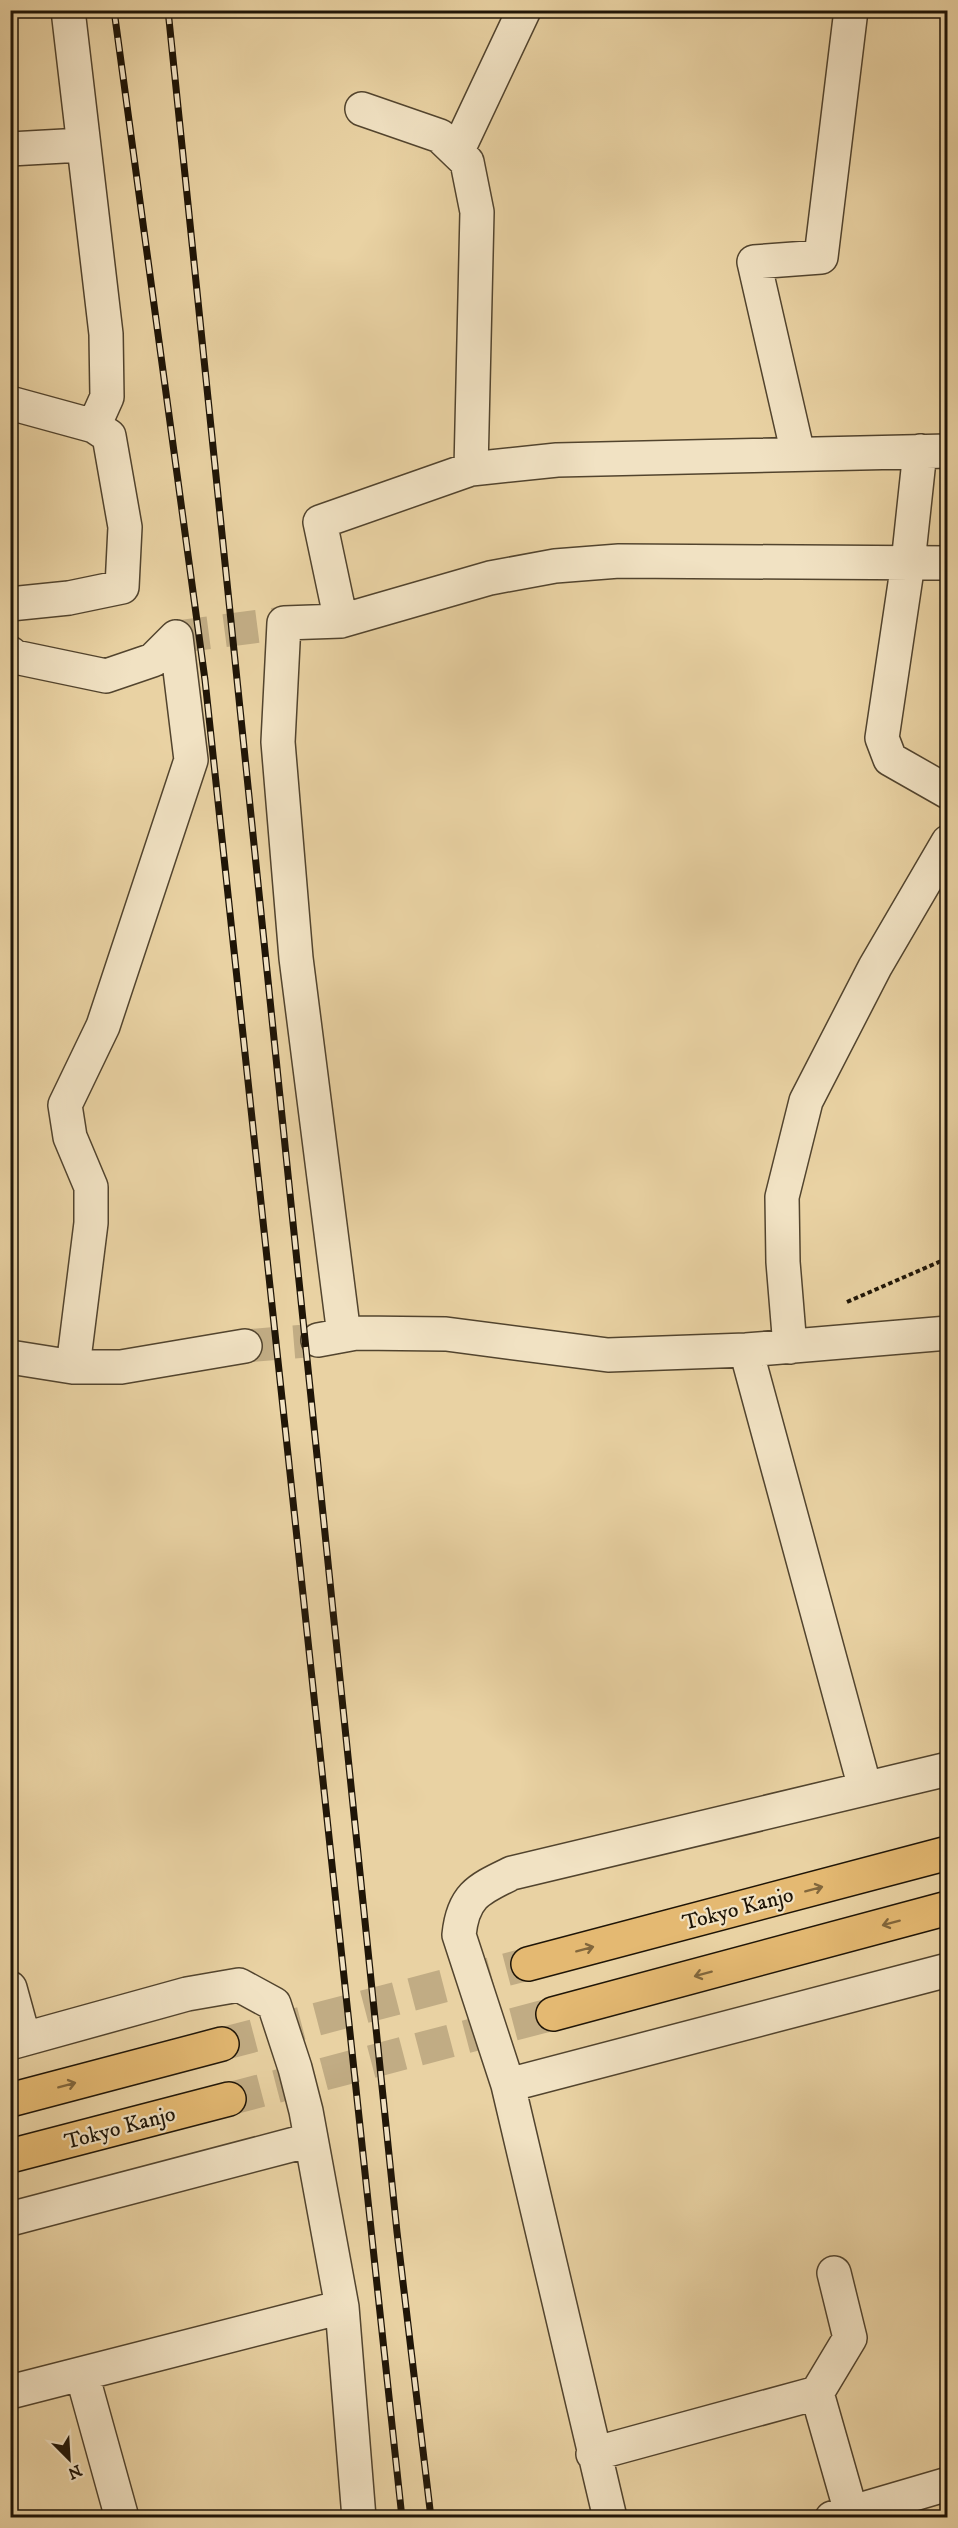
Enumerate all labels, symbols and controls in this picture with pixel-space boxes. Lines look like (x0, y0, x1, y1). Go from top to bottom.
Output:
street label: Tokyo Kanjo (679, 1881, 797, 1937)
one-way arrow (804, 1882, 823, 1894)
one-way arrow (882, 1918, 901, 1929)
one-way arrow (575, 1943, 594, 1954)
one-way arrow (694, 1968, 713, 1980)
one-way arrow (57, 2079, 76, 2090)
street label: Tokyo Kanjo (61, 2100, 179, 2156)
north arrow (39, 2429, 99, 2489)
text: N (65, 2460, 85, 2484)

